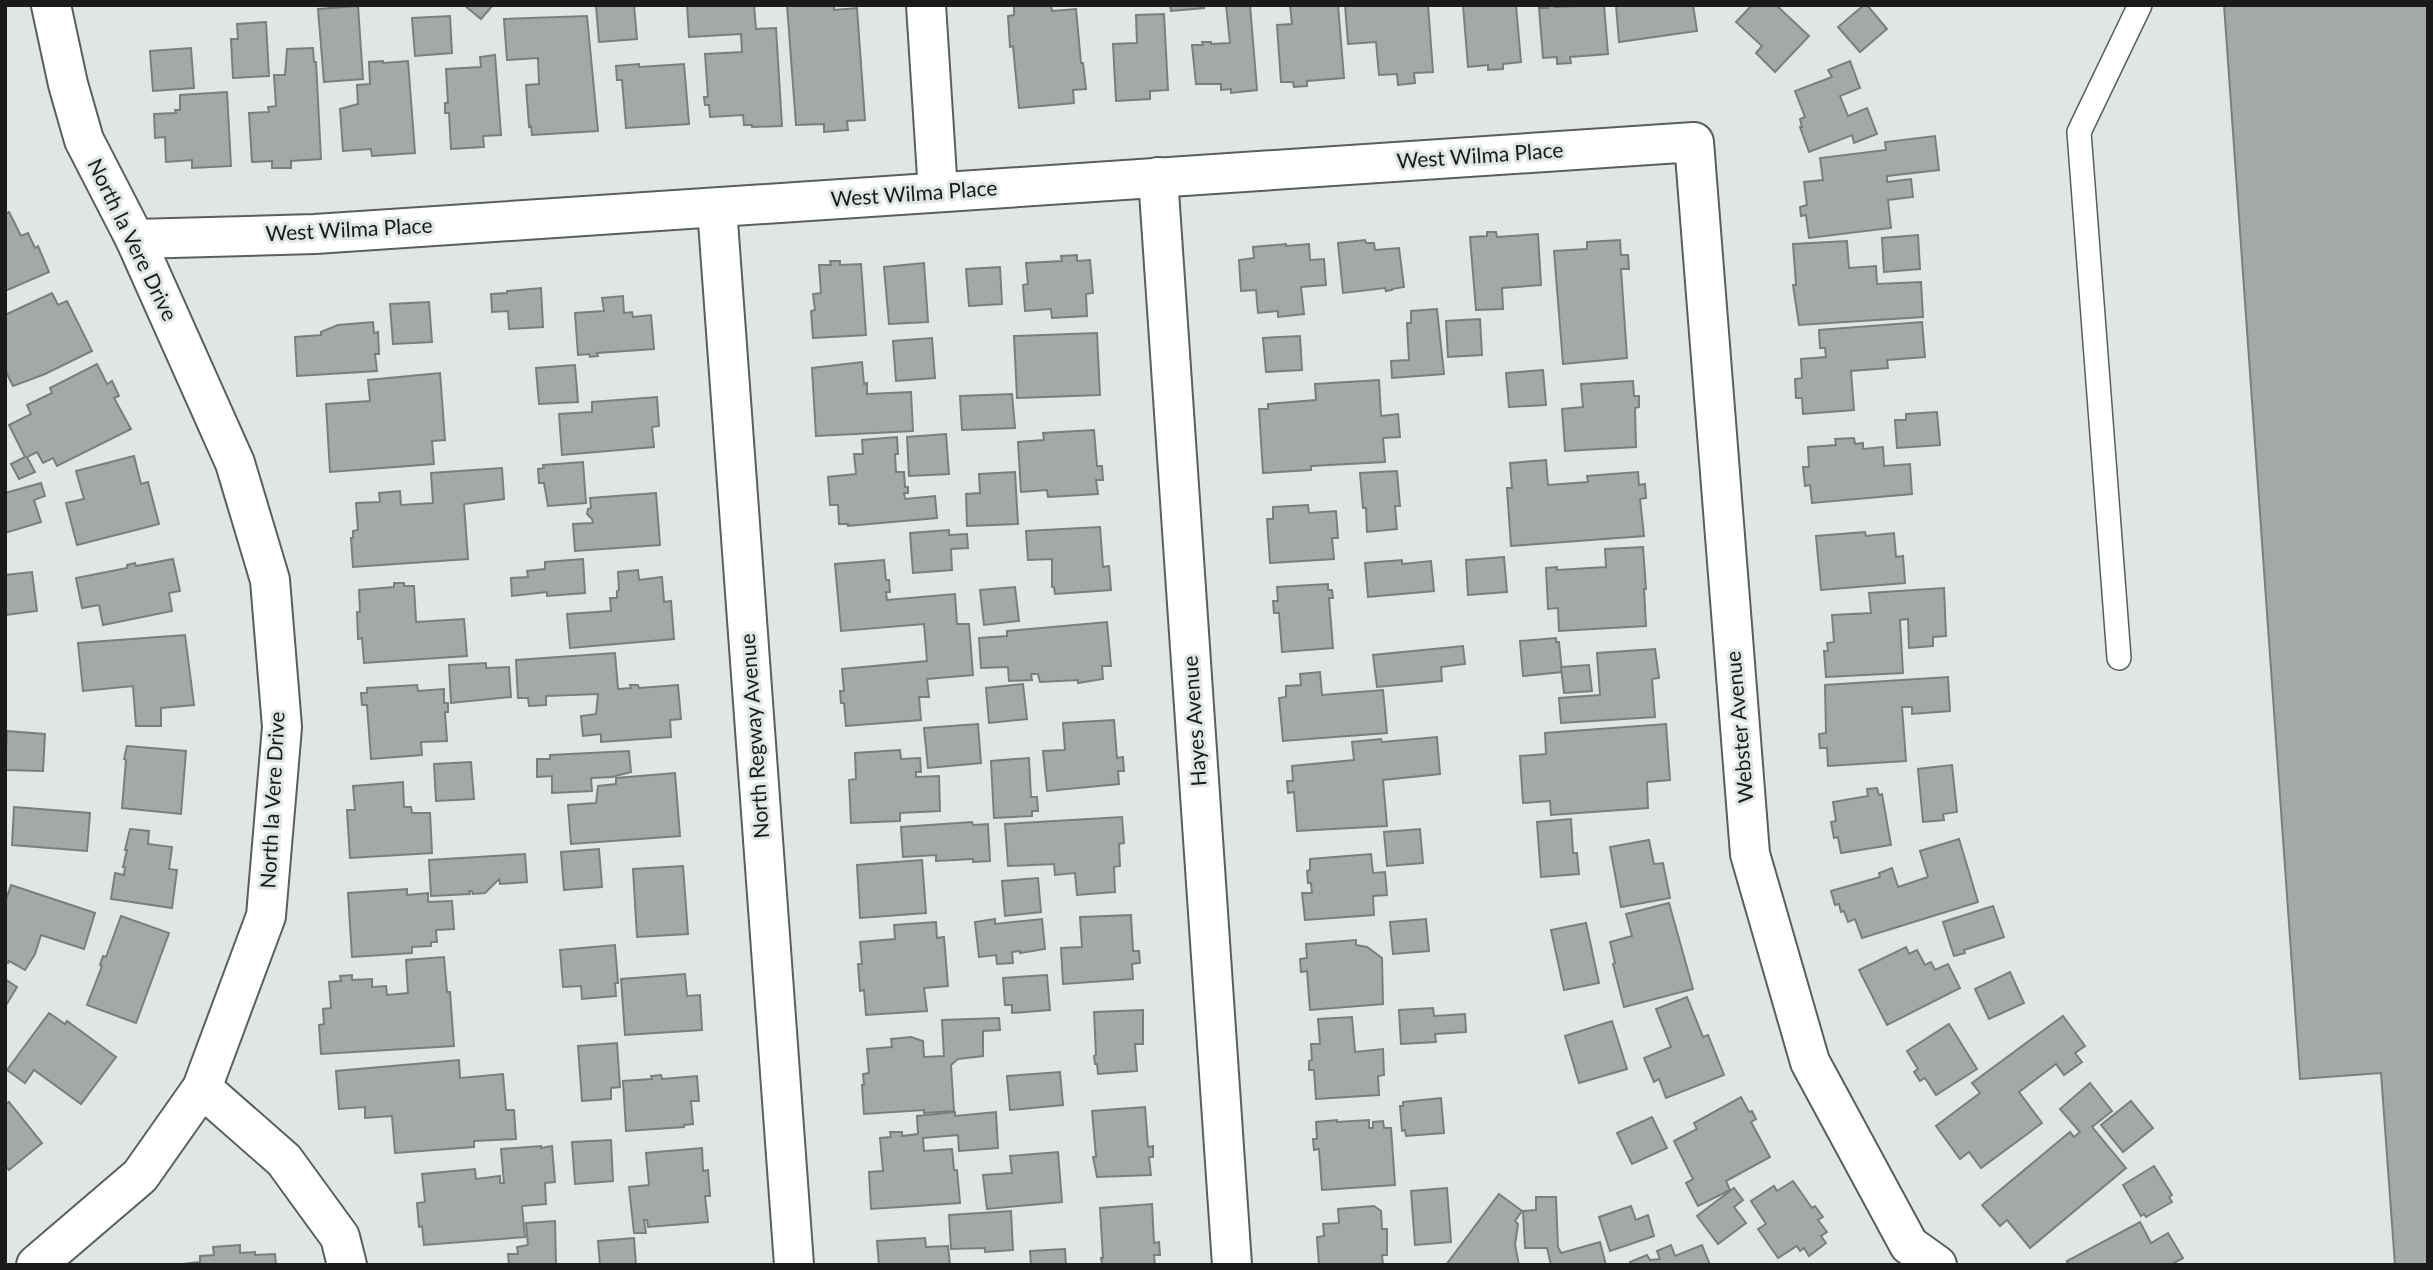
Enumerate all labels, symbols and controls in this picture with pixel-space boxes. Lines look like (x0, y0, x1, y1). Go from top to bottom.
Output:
street label: West Wilma Place (1396, 136, 1564, 173)
street label: North la Vere Drive (83, 154, 183, 325)
street label: West Wilma Place (830, 174, 998, 211)
street label: West Wilma Place (265, 212, 433, 245)
street label: North Regway Avenue (734, 633, 773, 839)
street label: Webster Avenue (1719, 650, 1758, 804)
street label: Hayes Avenue (1176, 655, 1211, 787)
street label: North la Vere Drive (254, 711, 289, 889)

